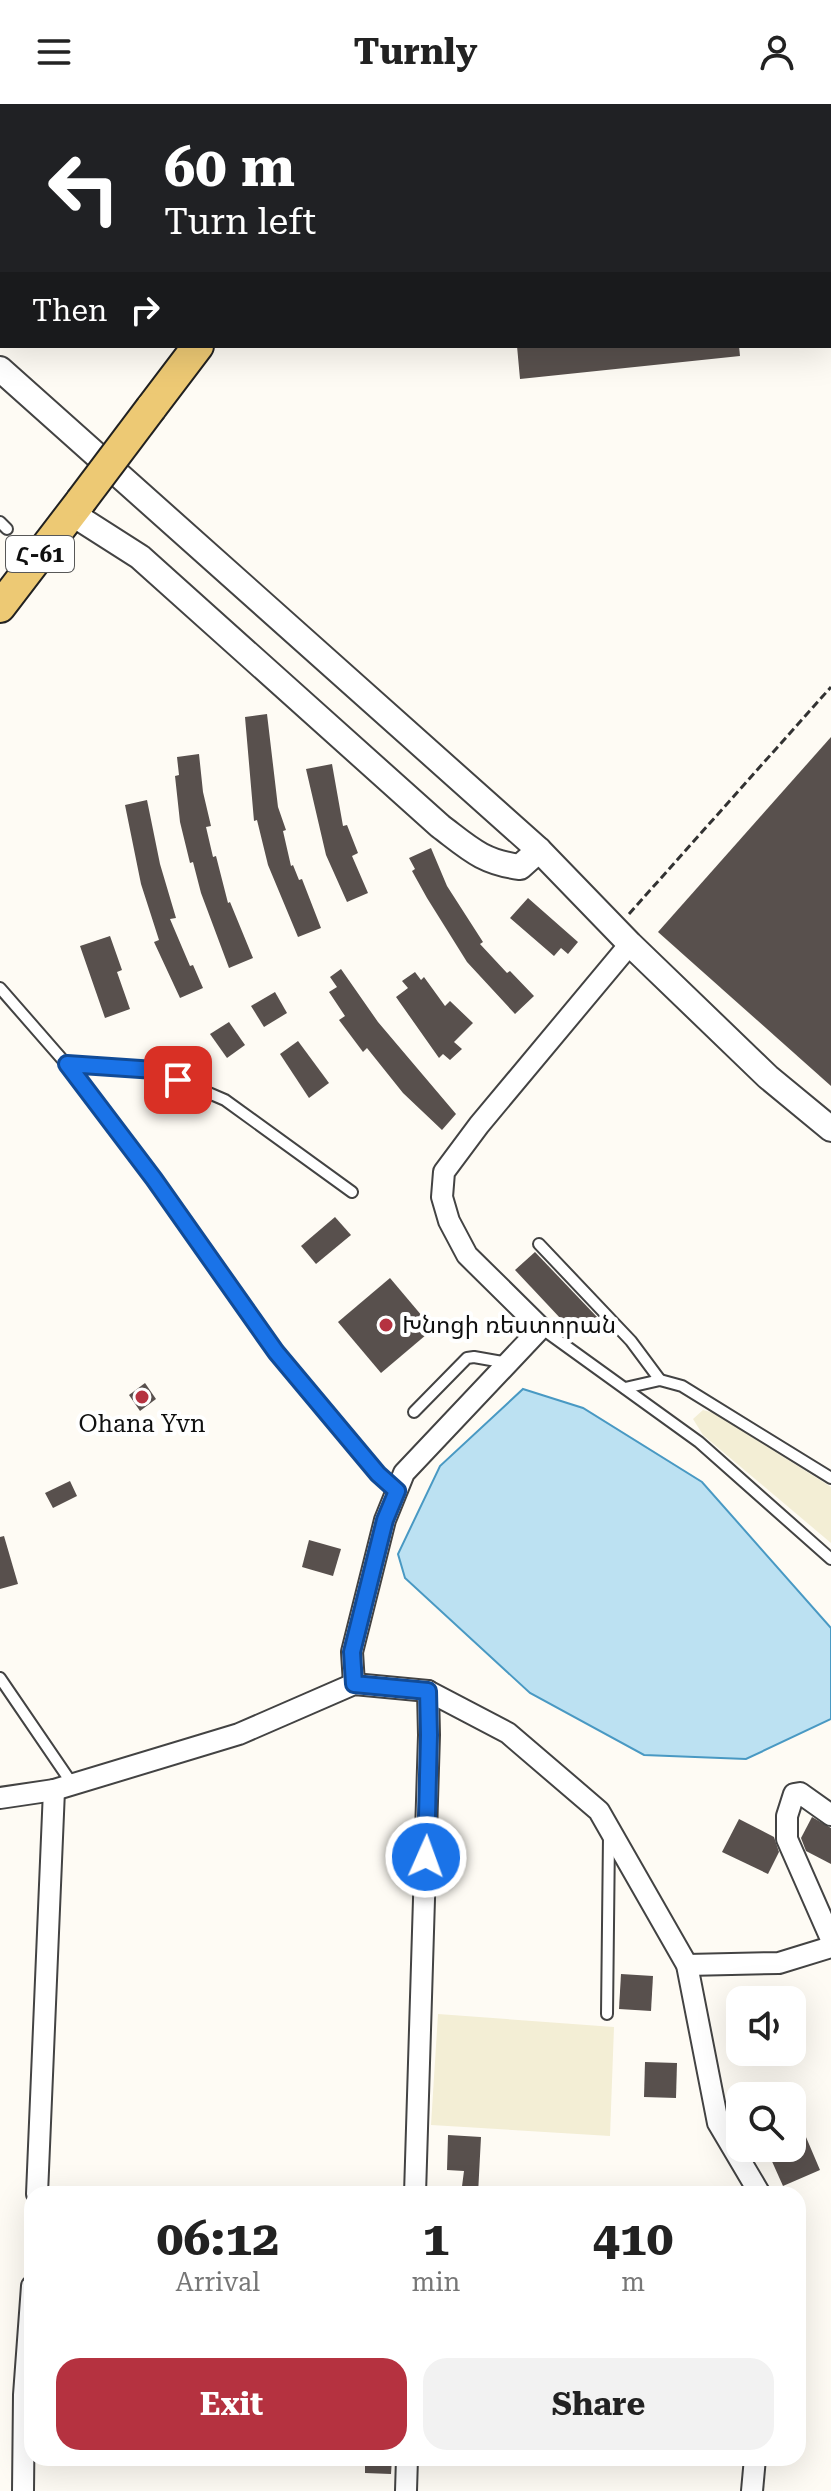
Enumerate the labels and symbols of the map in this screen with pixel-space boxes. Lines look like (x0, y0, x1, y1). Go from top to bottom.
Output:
road number: Հ-61 (6, 536, 74, 572)
pin (144, 1046, 212, 1114)
place label: Խնոցի ռեստորան (402, 1311, 616, 1339)
marker: Խնոցի ռեստորան (377, 1316, 395, 1334)
marker: Ohana Yvn (133, 1388, 151, 1406)
place label: Ohana Yvn (79, 1410, 205, 1438)
position arrow (384, 1815, 468, 1899)

